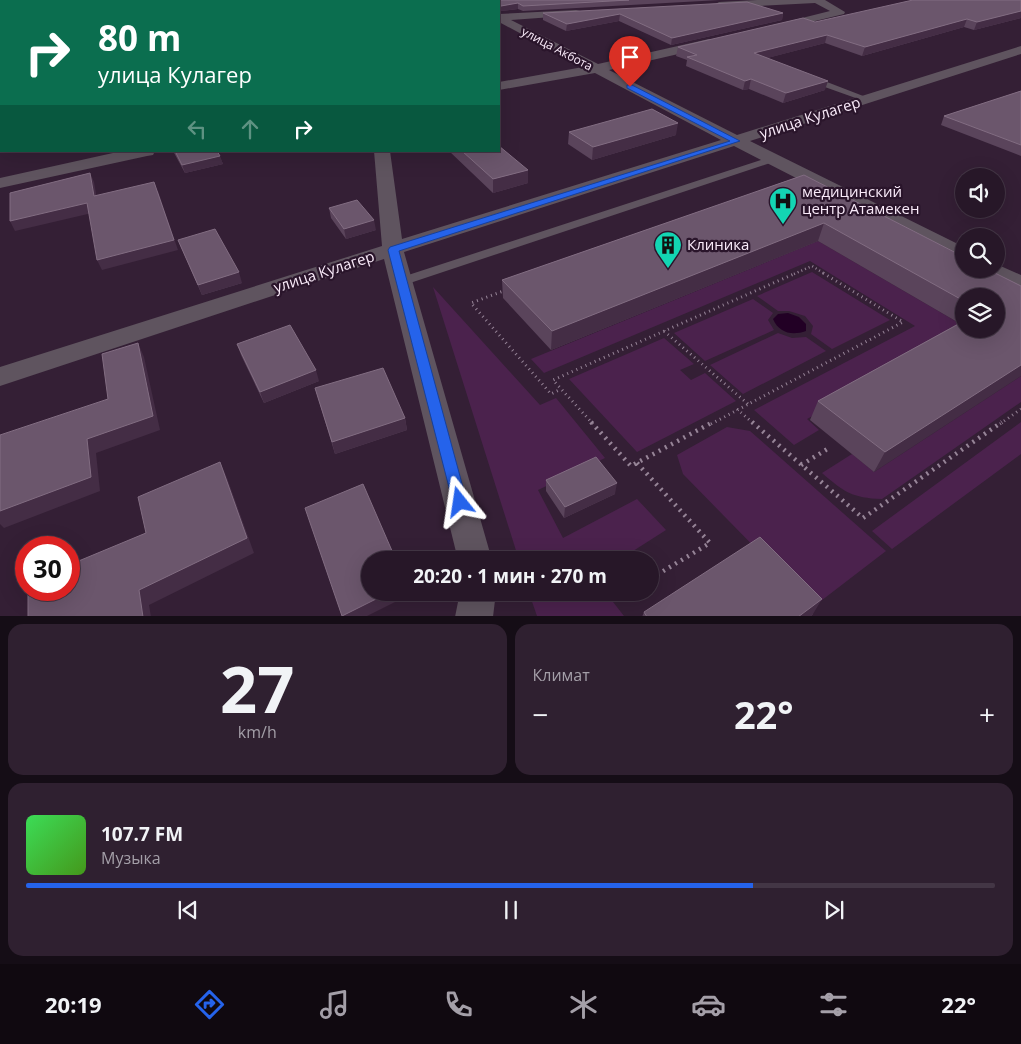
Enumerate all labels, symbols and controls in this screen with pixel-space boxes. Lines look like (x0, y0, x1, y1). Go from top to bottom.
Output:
text: 80 m (98, 14, 181, 61)
icon: right (15, 20, 80, 85)
street label: улица Акбота (519, 23, 596, 74)
pin (609, 36, 651, 87)
icon: arrive (616, 43, 644, 71)
text: улица Кулагер (98, 59, 252, 89)
street label: улица Кулагер (757, 91, 863, 143)
icon: left (183, 115, 211, 143)
icon: ahead (236, 115, 264, 143)
icon: right (289, 115, 317, 143)
map controls (955, 168, 1005, 338)
button: sound (955, 168, 1005, 218)
place label: медицинский центр Атамекен (802, 181, 919, 218)
hospital icon: медицинский центр Атамекен (768, 186, 798, 225)
button: search (955, 228, 1005, 278)
building icon: Клиника (653, 230, 683, 269)
place label: Клиника (687, 234, 749, 254)
street label: улица Кулагер (271, 245, 377, 297)
button: layers (955, 288, 1005, 338)
position arrow (433, 475, 485, 527)
speed limit sign: 30 (15, 536, 80, 601)
text: 20:20 · 1 мин · 270 m (413, 563, 607, 589)
text: 27 (220, 644, 294, 732)
text: Климат (533, 664, 590, 686)
text: 22° (734, 688, 794, 740)
text: − (533, 695, 549, 733)
text: + (979, 695, 995, 733)
text: km/h (238, 721, 277, 743)
text: 107.7 FM (101, 821, 183, 847)
text: Музыка (101, 847, 161, 869)
icon: previous (174, 896, 202, 924)
icon: pause (497, 896, 525, 924)
icon: next (820, 896, 848, 924)
icon: directions (192, 987, 227, 1022)
icon: music (317, 987, 352, 1022)
icon: phone (441, 987, 476, 1022)
icon: climate (566, 987, 601, 1022)
icon: car (691, 987, 726, 1022)
icon: filters (816, 987, 851, 1022)
text: 20:19 (45, 989, 102, 1019)
text: 22° (941, 989, 976, 1019)

